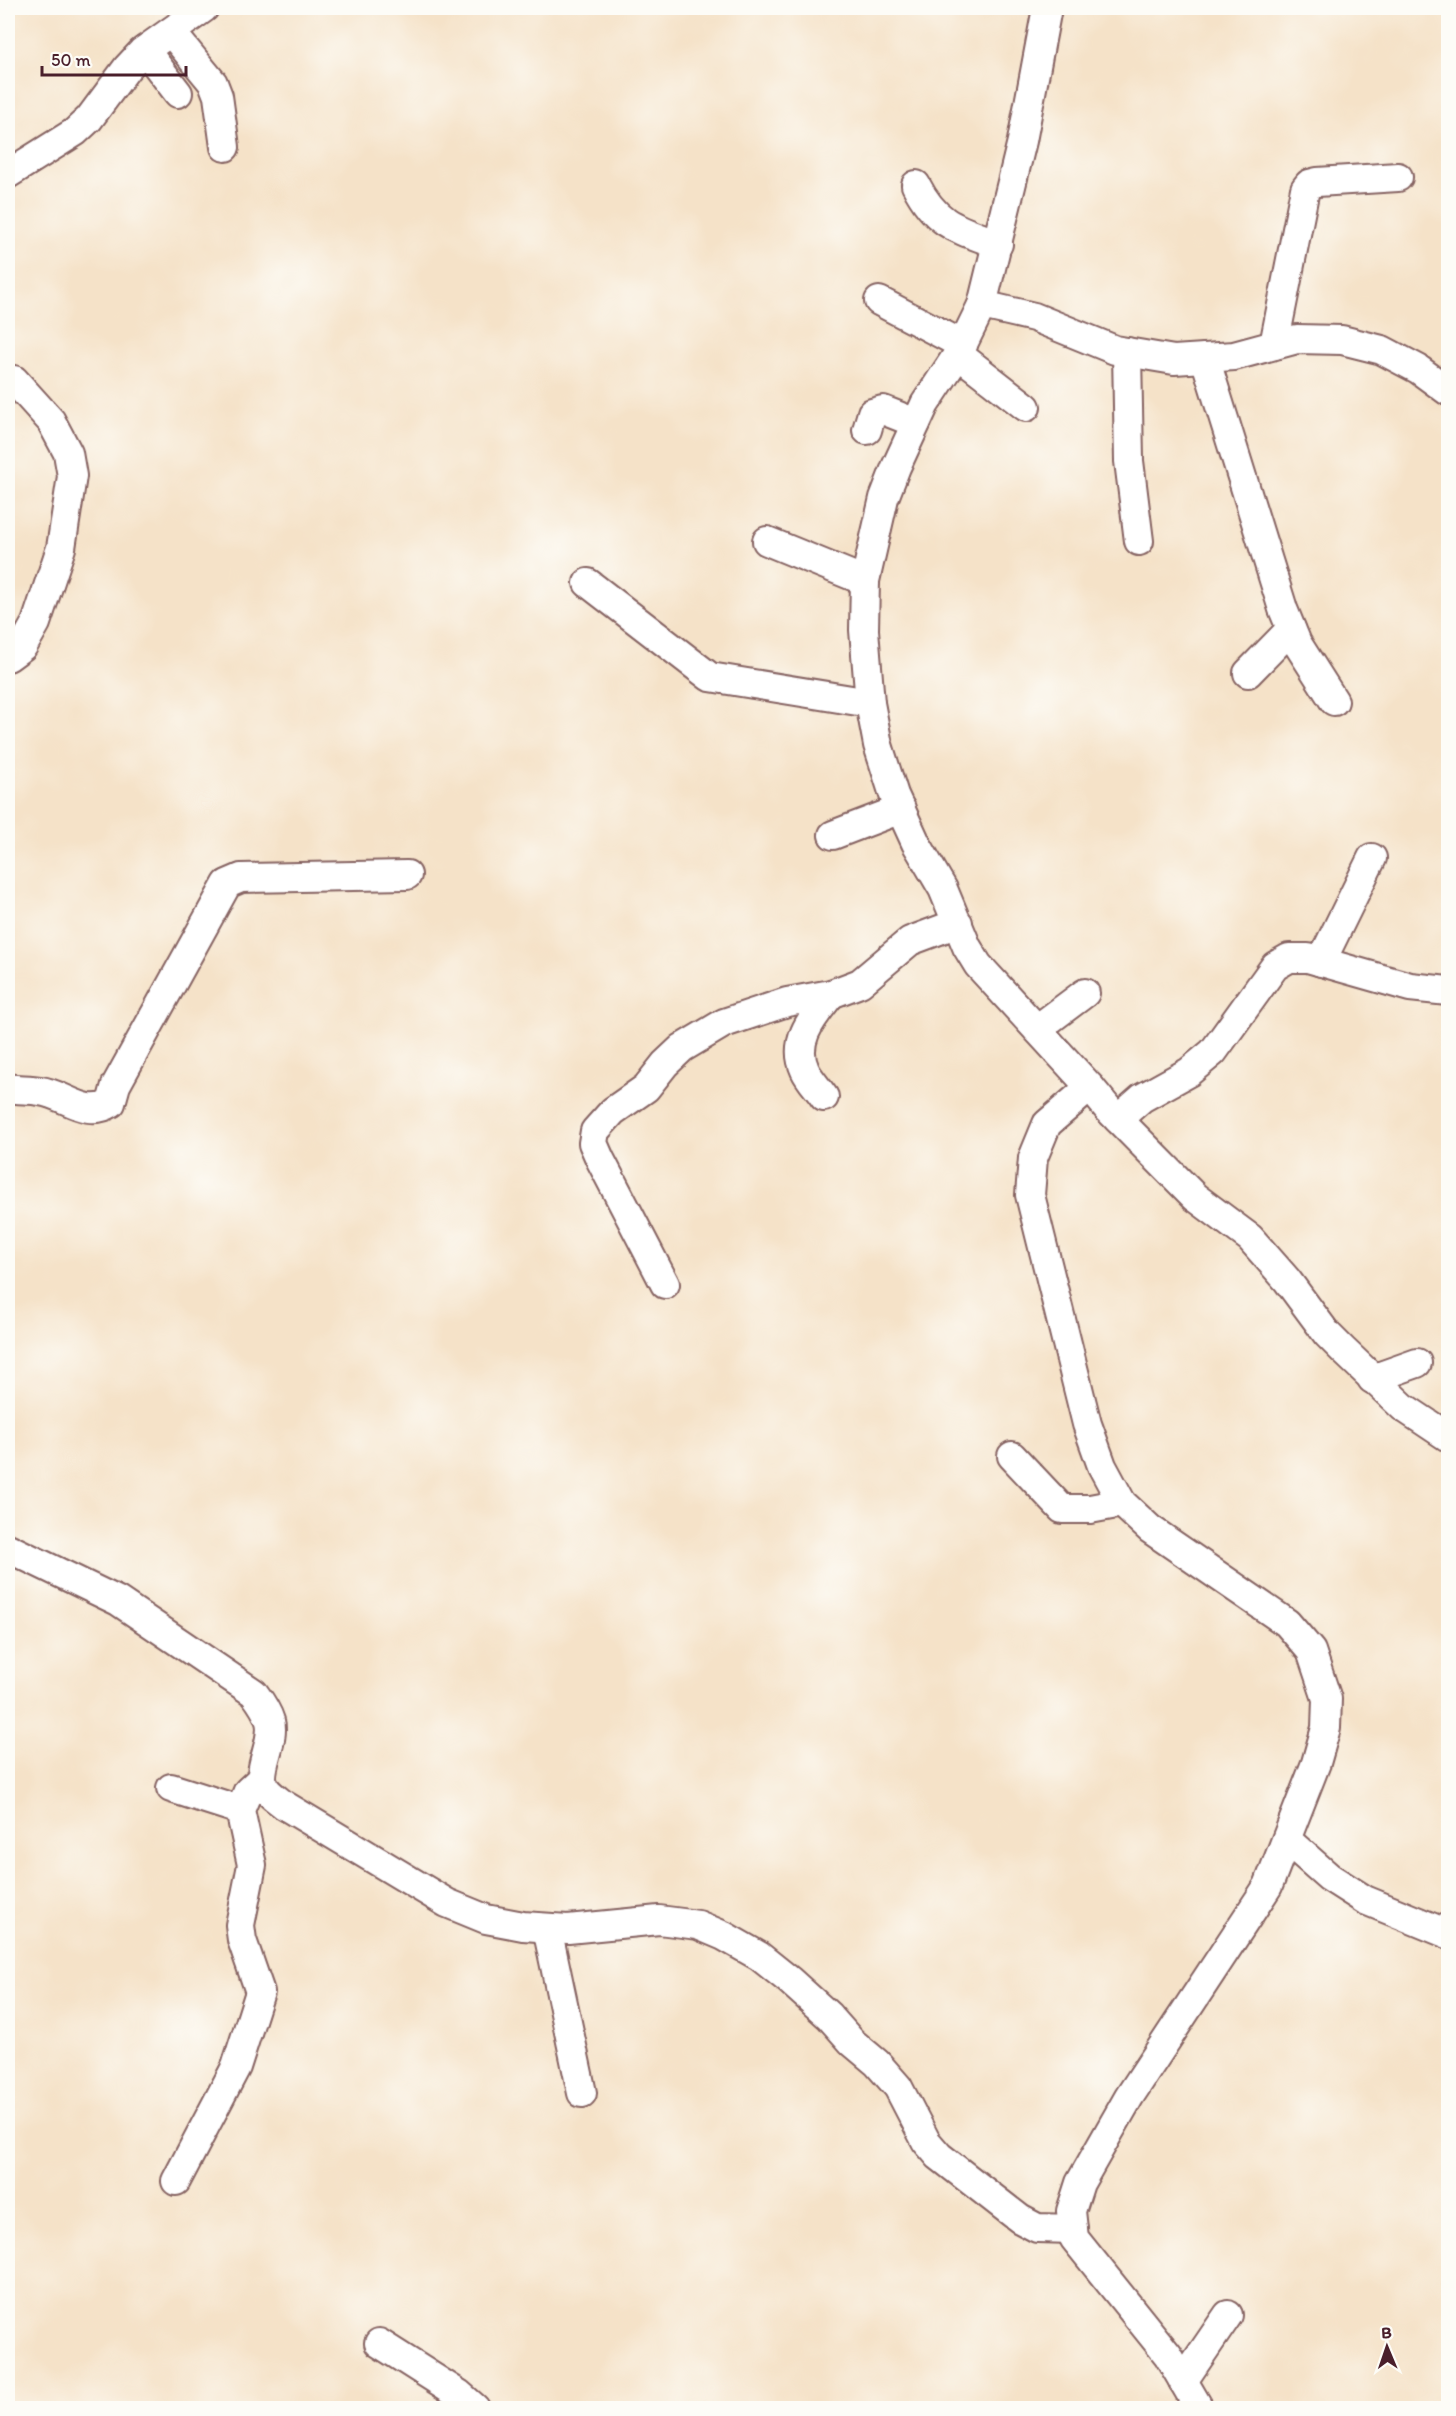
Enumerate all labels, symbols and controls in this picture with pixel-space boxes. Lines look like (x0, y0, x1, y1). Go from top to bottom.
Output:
scale bar (42, 39, 186, 77)
text: 50 m (51, 49, 91, 71)
north arrow (1357, 2317, 1417, 2377)
text: B (1381, 2323, 1393, 2342)

